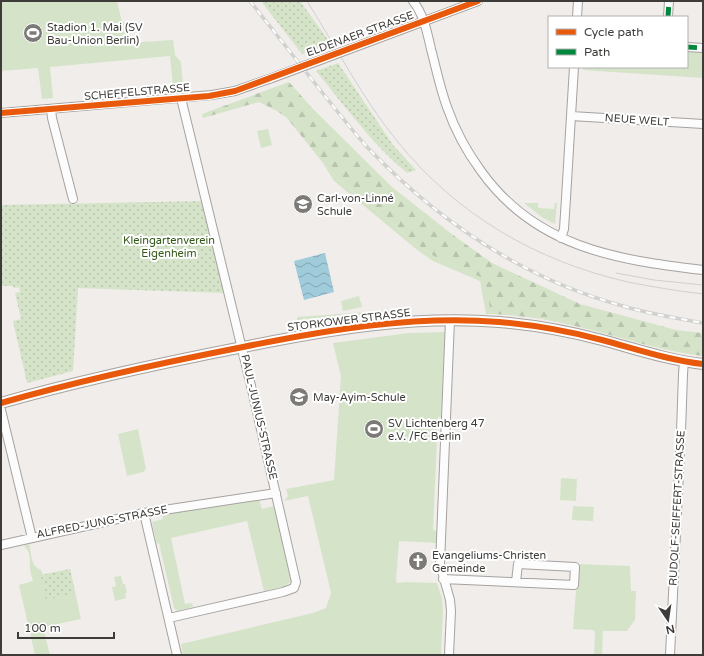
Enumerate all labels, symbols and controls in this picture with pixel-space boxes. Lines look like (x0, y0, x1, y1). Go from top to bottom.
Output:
street label: ELDENAER STRASSE (305, 9, 415, 59)
legend (548, 16, 688, 68)
place label: Stadion 1. Mai (SV Bau-Union Berlin) (47, 21, 143, 47)
sports icon: Stadion 1. Mai (SV Bau-Union Berlin) (22, 22, 44, 44)
text: Cycle path (584, 25, 643, 39)
text: Path (584, 45, 610, 59)
street label: SCHEFFELSTRASSE (84, 81, 190, 103)
street label: NEUE WELT (604, 111, 670, 129)
place label: Carl-von-Linné Schule (317, 192, 394, 218)
school or university icon: Carl-von-Linné Schule (292, 193, 314, 215)
park label: Kleingartenverein Eigenheim (123, 234, 215, 260)
street label: STORKOWER STRASSE (287, 306, 411, 334)
street label: PAUL-JUNIUS-STRASSE (238, 353, 280, 481)
school or university icon: May-Ayim-Schule (288, 386, 310, 408)
place label: May-Ayim-Schule (313, 391, 406, 404)
place label: SV Lichtenberg 47 e.V. /FC Berlin (388, 417, 485, 443)
sports icon: SV Lichtenberg 47 e.V. /FC Berlin (363, 418, 385, 440)
street label: RUDOLF-SEIFFERT-STRASSE (666, 430, 688, 586)
street label: ALFRED-JUNG-STRASSE (35, 503, 169, 541)
place label: Evangeliums-Christen Gemeinde (432, 549, 546, 575)
church icon: Evangeliums-Christen Gemeinde (407, 550, 429, 572)
north arrow (648, 600, 688, 640)
scale bar (18, 614, 114, 640)
text: 100 m (24, 621, 61, 635)
text: N (664, 622, 676, 637)

